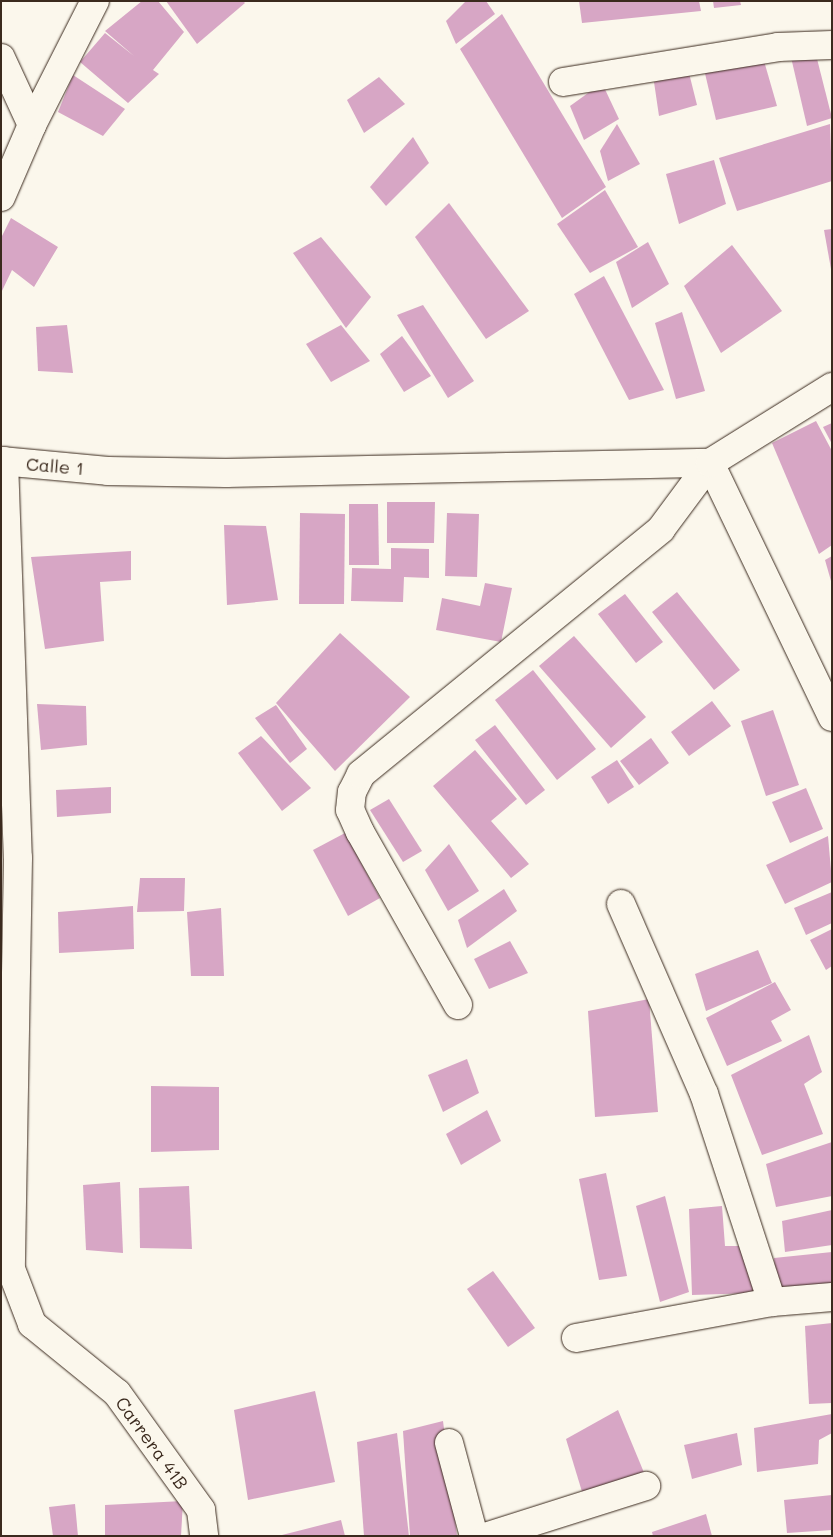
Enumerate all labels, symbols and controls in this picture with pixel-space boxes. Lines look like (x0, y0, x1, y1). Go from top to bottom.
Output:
street label: Calle 1 (25, 453, 85, 479)
street label: Carrera 41B (111, 1393, 193, 1493)

